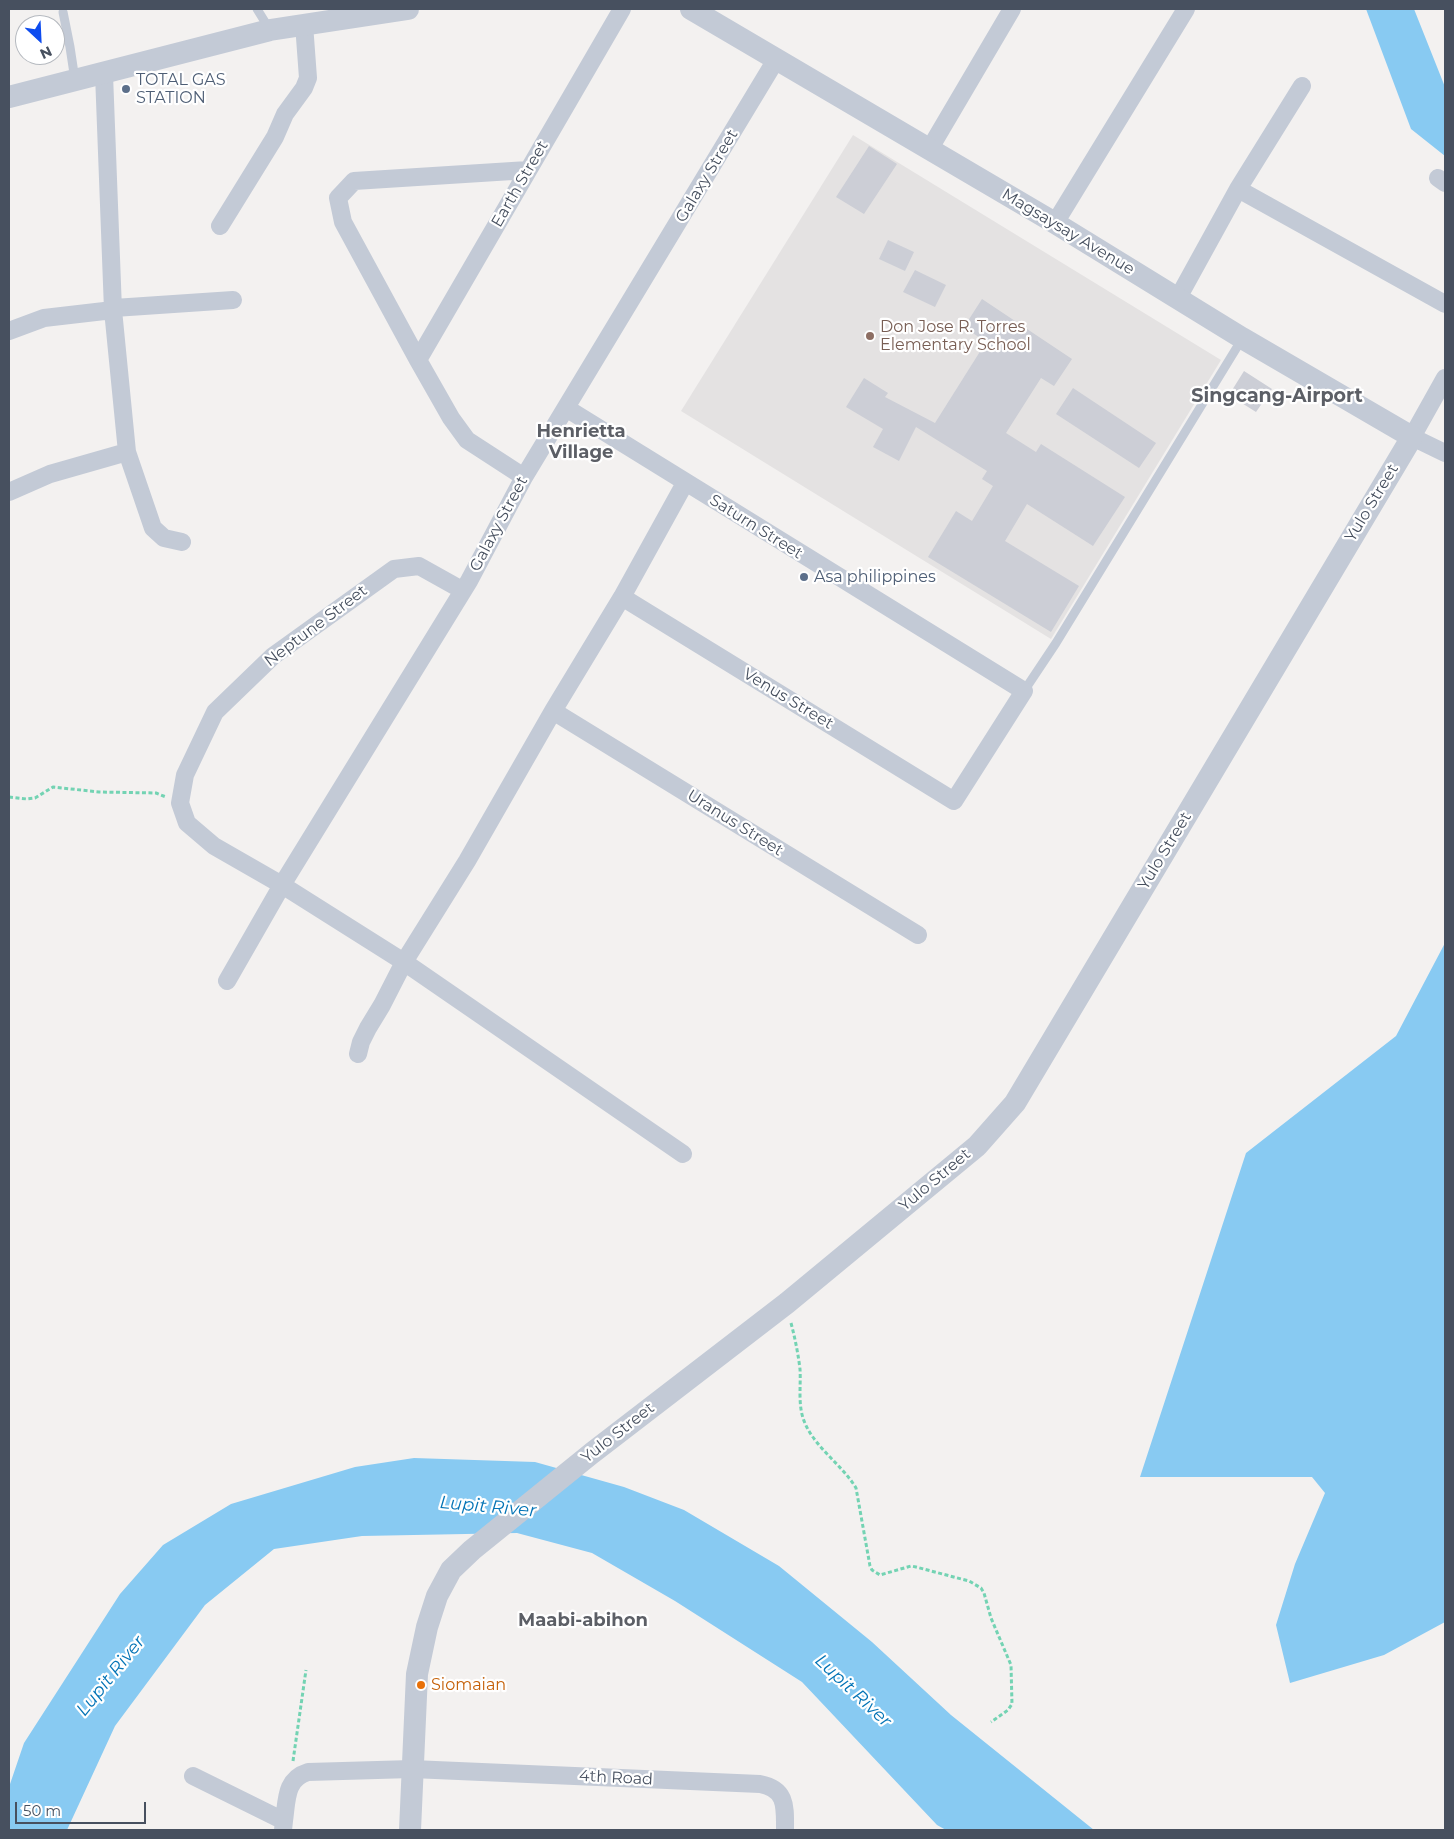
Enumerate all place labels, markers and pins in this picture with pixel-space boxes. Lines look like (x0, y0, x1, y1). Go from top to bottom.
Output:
place label: TOTAL GAS STATION (136, 70, 226, 108)
marker: TOTAL GAS STATION (120, 83, 132, 95)
place label: Don Jose R. Torres Elementary School (880, 317, 1031, 355)
marker: Don Jose R. Torres Elementary School (864, 330, 876, 342)
place label: Asa philippines (814, 567, 936, 587)
marker: Asa philippines (798, 571, 810, 583)
place label: Siomaian (431, 1675, 506, 1695)
marker: Siomaian (415, 1679, 427, 1691)

